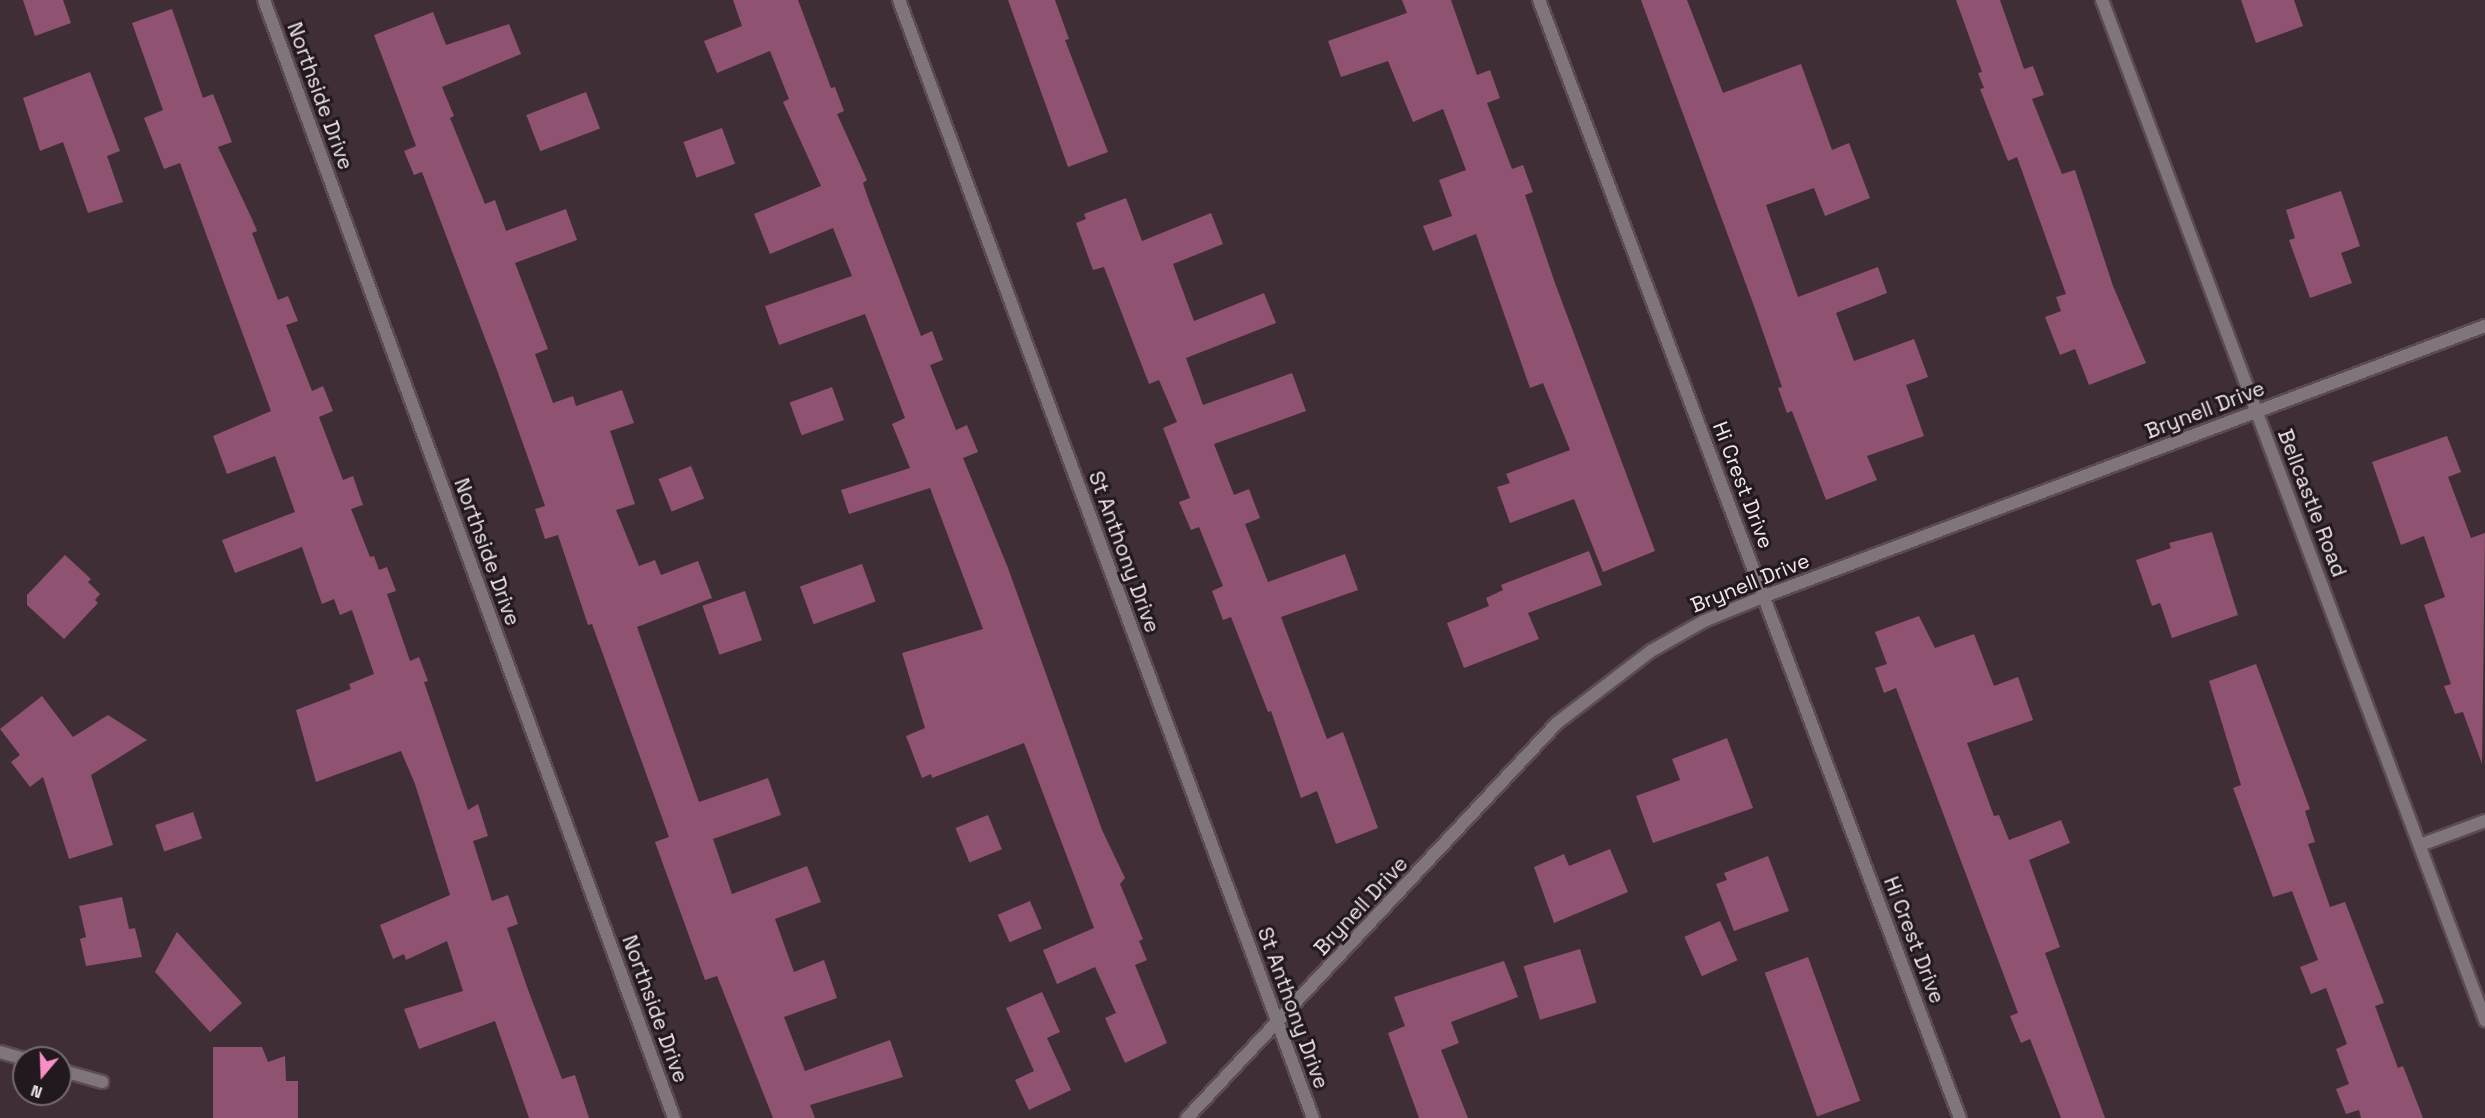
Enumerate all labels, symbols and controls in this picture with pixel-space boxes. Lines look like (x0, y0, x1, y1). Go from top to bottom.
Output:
street label: Northside Drive (282, 19, 358, 173)
street label: Brynell Drive (2142, 376, 2268, 444)
street label: Hi Crest Drive (1707, 418, 1779, 552)
street label: Bellcastle Road (2272, 426, 2352, 580)
street label: St Anthony Drive (1083, 468, 1165, 636)
street label: Northside Drive (449, 475, 525, 629)
street label: Brynell Drive (1687, 548, 1813, 618)
street label: Brynell Drive (1309, 851, 1413, 961)
street label: Hi Crest Drive (1878, 873, 1950, 1007)
street label: St Anthony Drive (1252, 924, 1334, 1092)
street label: Northside Drive (617, 932, 693, 1086)
north arrow (12, 1046, 72, 1106)
text: N (28, 1080, 45, 1103)

